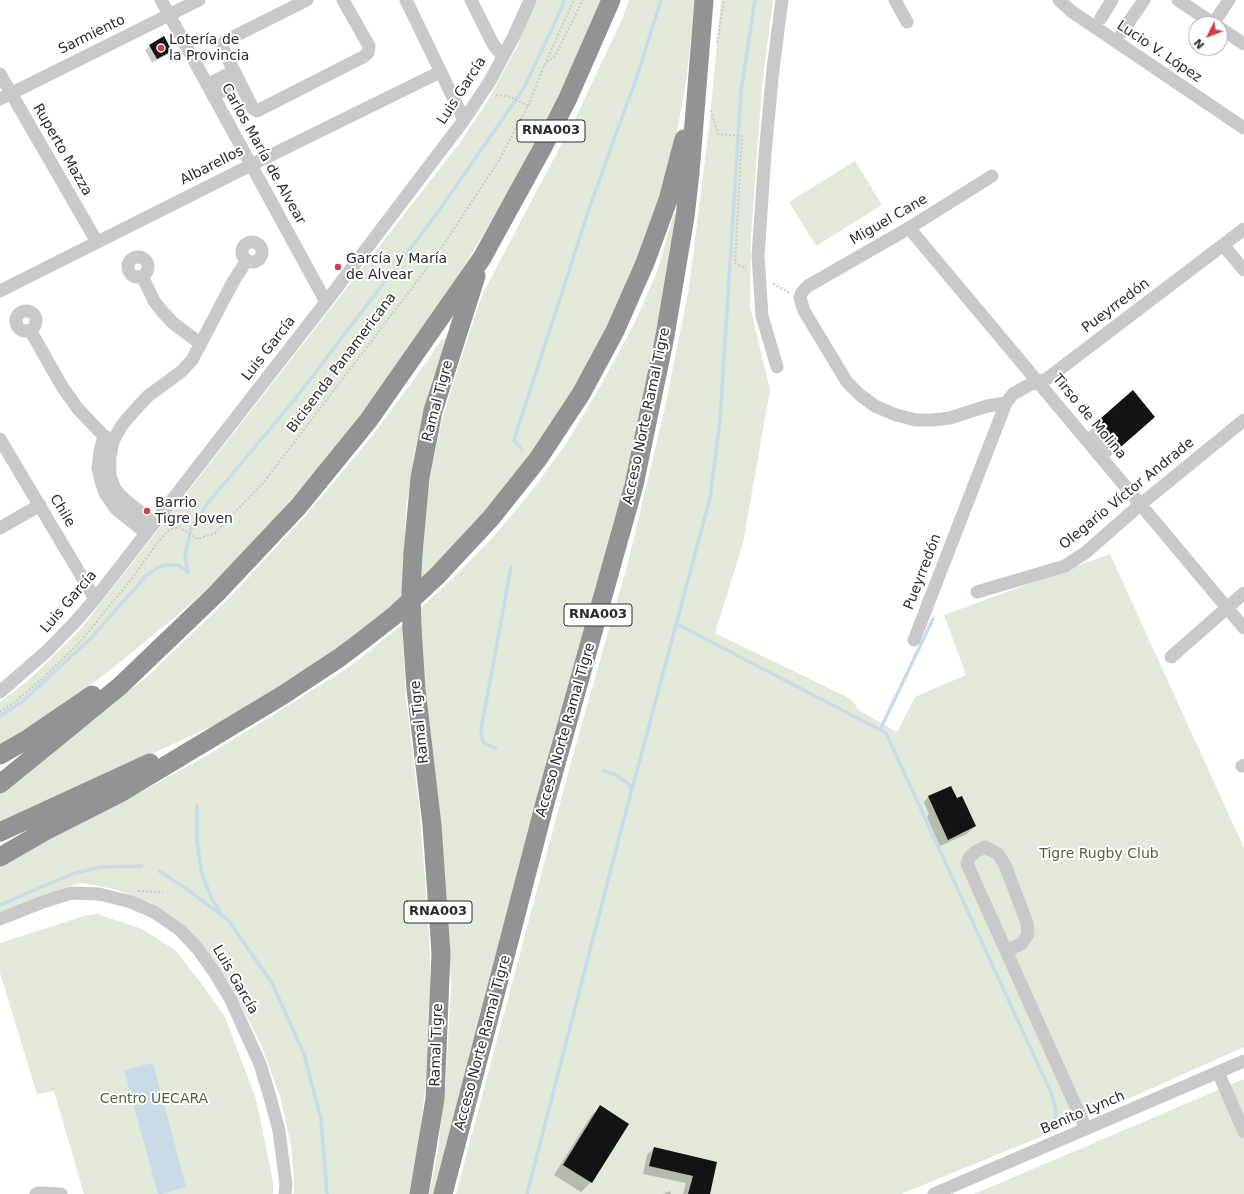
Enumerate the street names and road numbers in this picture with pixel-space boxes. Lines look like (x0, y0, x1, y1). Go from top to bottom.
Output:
street label: Sarmiento (56, 12, 128, 58)
street label: Lucio V. López (1113, 17, 1205, 87)
street label: Luis García (434, 54, 490, 128)
street label: Carlos María de Alvear (217, 81, 309, 227)
street label: Ruperto Mazza (29, 101, 95, 199)
road number: RNA003 (517, 120, 585, 142)
street label: Albarellos (178, 143, 246, 189)
street label: Miguel Cane (847, 191, 931, 249)
street label: Pueyrredón (1079, 275, 1153, 337)
street label: Bicisenda Panamericana (284, 290, 400, 436)
street label: Luis García (239, 313, 299, 385)
street label: Acceso Norte Ramal Tigre (620, 326, 674, 506)
street label: Ramal Tigre (419, 358, 457, 444)
street label: Tirso de Molina (1049, 371, 1129, 463)
street label: Olegario Víctor Andrade (1056, 435, 1198, 553)
street label: Chile (46, 492, 78, 530)
street label: Pueyrredón (901, 532, 945, 612)
street label: Luis García (37, 567, 101, 637)
road number: RNA003 (564, 604, 632, 626)
street label: Acceso Norte Ramal Tigre (533, 641, 599, 819)
street label: Ramal Tigre (407, 680, 433, 764)
road number: RNA003 (404, 901, 472, 923)
street label: Luis García (208, 942, 262, 1018)
street label: Acceso Norte Ramal Tigre (452, 954, 514, 1132)
street label: Ramal Tigre (427, 1003, 447, 1087)
street label: Benito Lynch (1038, 1088, 1128, 1138)

